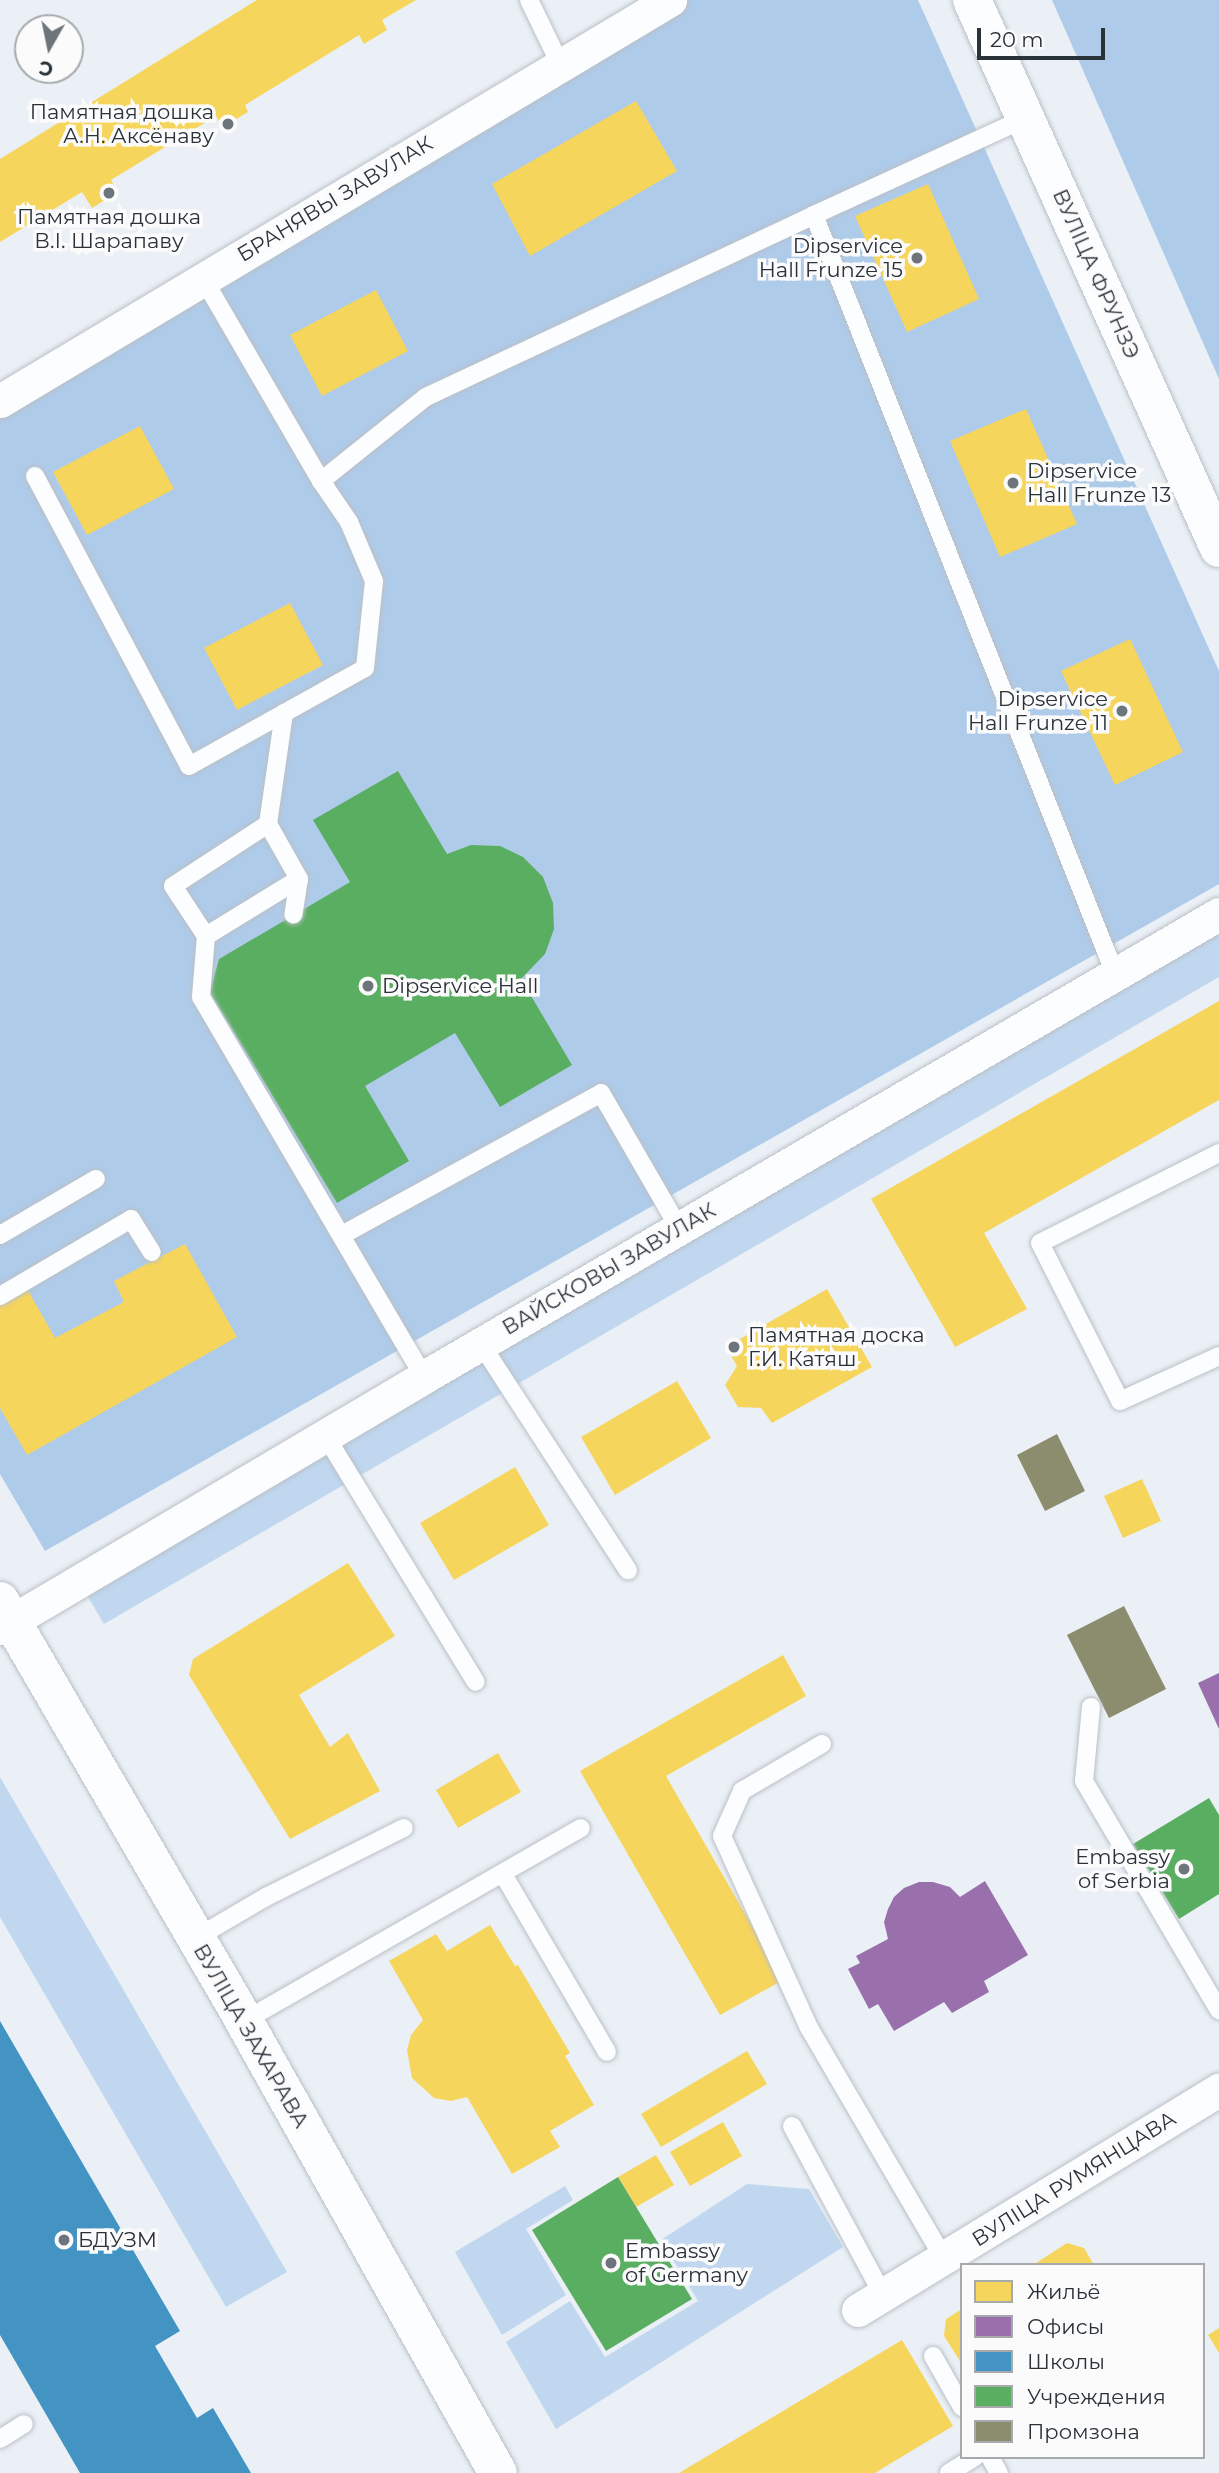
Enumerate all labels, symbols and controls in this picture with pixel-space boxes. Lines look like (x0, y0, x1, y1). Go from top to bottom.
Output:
north arrow (14, 14, 84, 84)
scale bar (981, 14, 1109, 58)
text: 20 m (990, 27, 1044, 52)
text: С (37, 56, 55, 81)
place label: Памятная дошка А.Н. Аксёнаву (30, 99, 214, 149)
marker: Памятная дошка А.Н. Аксёнаву (220, 116, 236, 132)
street label: БРАНЯВЫ ЗАВУЛАК (233, 131, 437, 267)
marker: Памятная дошка В.І. Шарапаву (101, 185, 117, 201)
street label: ВУЛІЦА ФРУНЗЭ (1047, 185, 1145, 363)
place label: Памятная дошка В.І. Шарапаву (17, 204, 201, 254)
place label: Dipservice Hall Frunze 15 (759, 233, 903, 283)
marker: Dipservice Hall Frunze 15 (909, 250, 925, 266)
place label: Dipservice Hall Frunze 13 (1027, 458, 1171, 508)
marker: Dipservice Hall Frunze 13 (1005, 475, 1021, 491)
place label: Dipservice Hall Frunze 11 (968, 686, 1108, 736)
marker: Dipservice Hall Frunze 11 (1114, 703, 1130, 719)
place label: Dipservice Hall (382, 973, 539, 999)
marker: Dipservice Hall (360, 978, 376, 994)
street label: ВАЙСКОВЫ ЗАВУЛАК (498, 1198, 720, 1340)
place label: Памятная доска Г.И. Катяш (748, 1322, 925, 1372)
marker: Памятная доска Г.И. Катяш (726, 1339, 742, 1355)
place label: Embassy of Serbia (1075, 1844, 1170, 1894)
marker: Embassy of Serbia (1176, 1861, 1192, 1877)
street label: ВУЛІЦА ЗАХАРАВА (188, 1940, 314, 2132)
street label: ВУЛІЦА РУМЯНЦАВА (967, 2106, 1181, 2252)
place label: БДУЗМ (78, 2227, 157, 2253)
marker: БДУЗМ (56, 2232, 72, 2248)
place label: Embassy of Germany (625, 2238, 748, 2288)
marker: Embassy of Germany (603, 2255, 619, 2271)
legend (960, 2263, 1205, 2459)
text: Жильё (1027, 2279, 1101, 2304)
text: Офисы (1027, 2314, 1104, 2339)
text: Школы (1027, 2349, 1105, 2374)
text: Учреждения (1027, 2384, 1166, 2409)
text: Промзона (1027, 2419, 1140, 2444)

